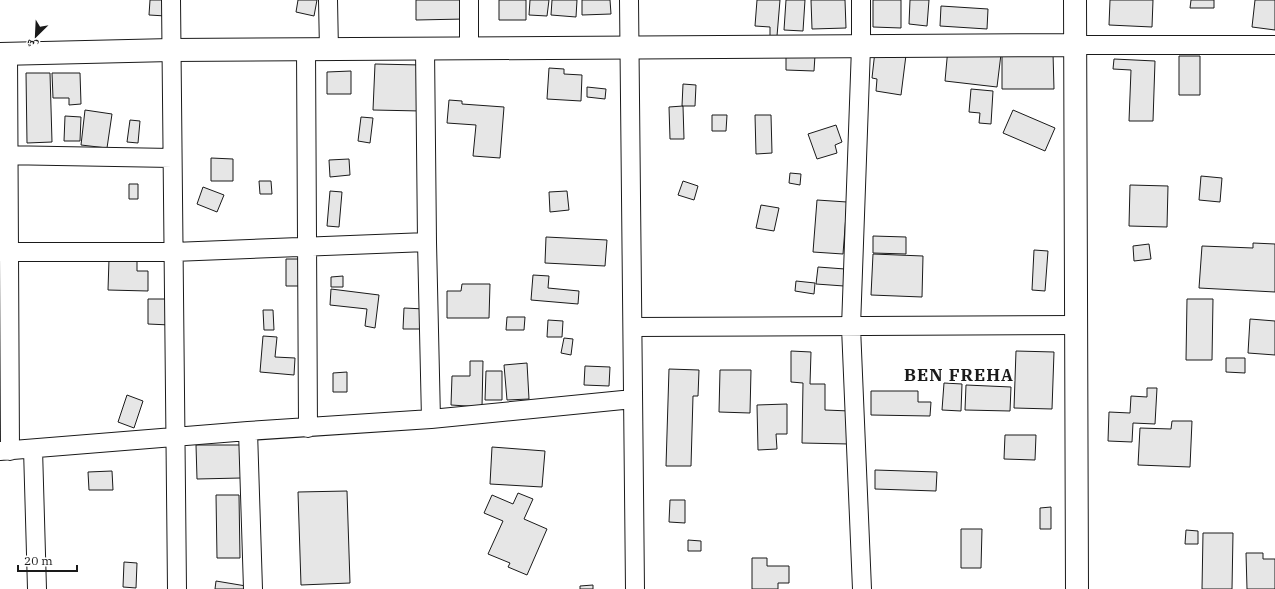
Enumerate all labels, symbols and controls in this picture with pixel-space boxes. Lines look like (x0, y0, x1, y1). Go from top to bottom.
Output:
north arrow (16, 16, 56, 56)
text: ش (23, 35, 41, 54)
district label: BEN FREHA (904, 364, 1014, 386)
scale bar (18, 547, 77, 573)
text: 20 m (24, 553, 53, 568)

